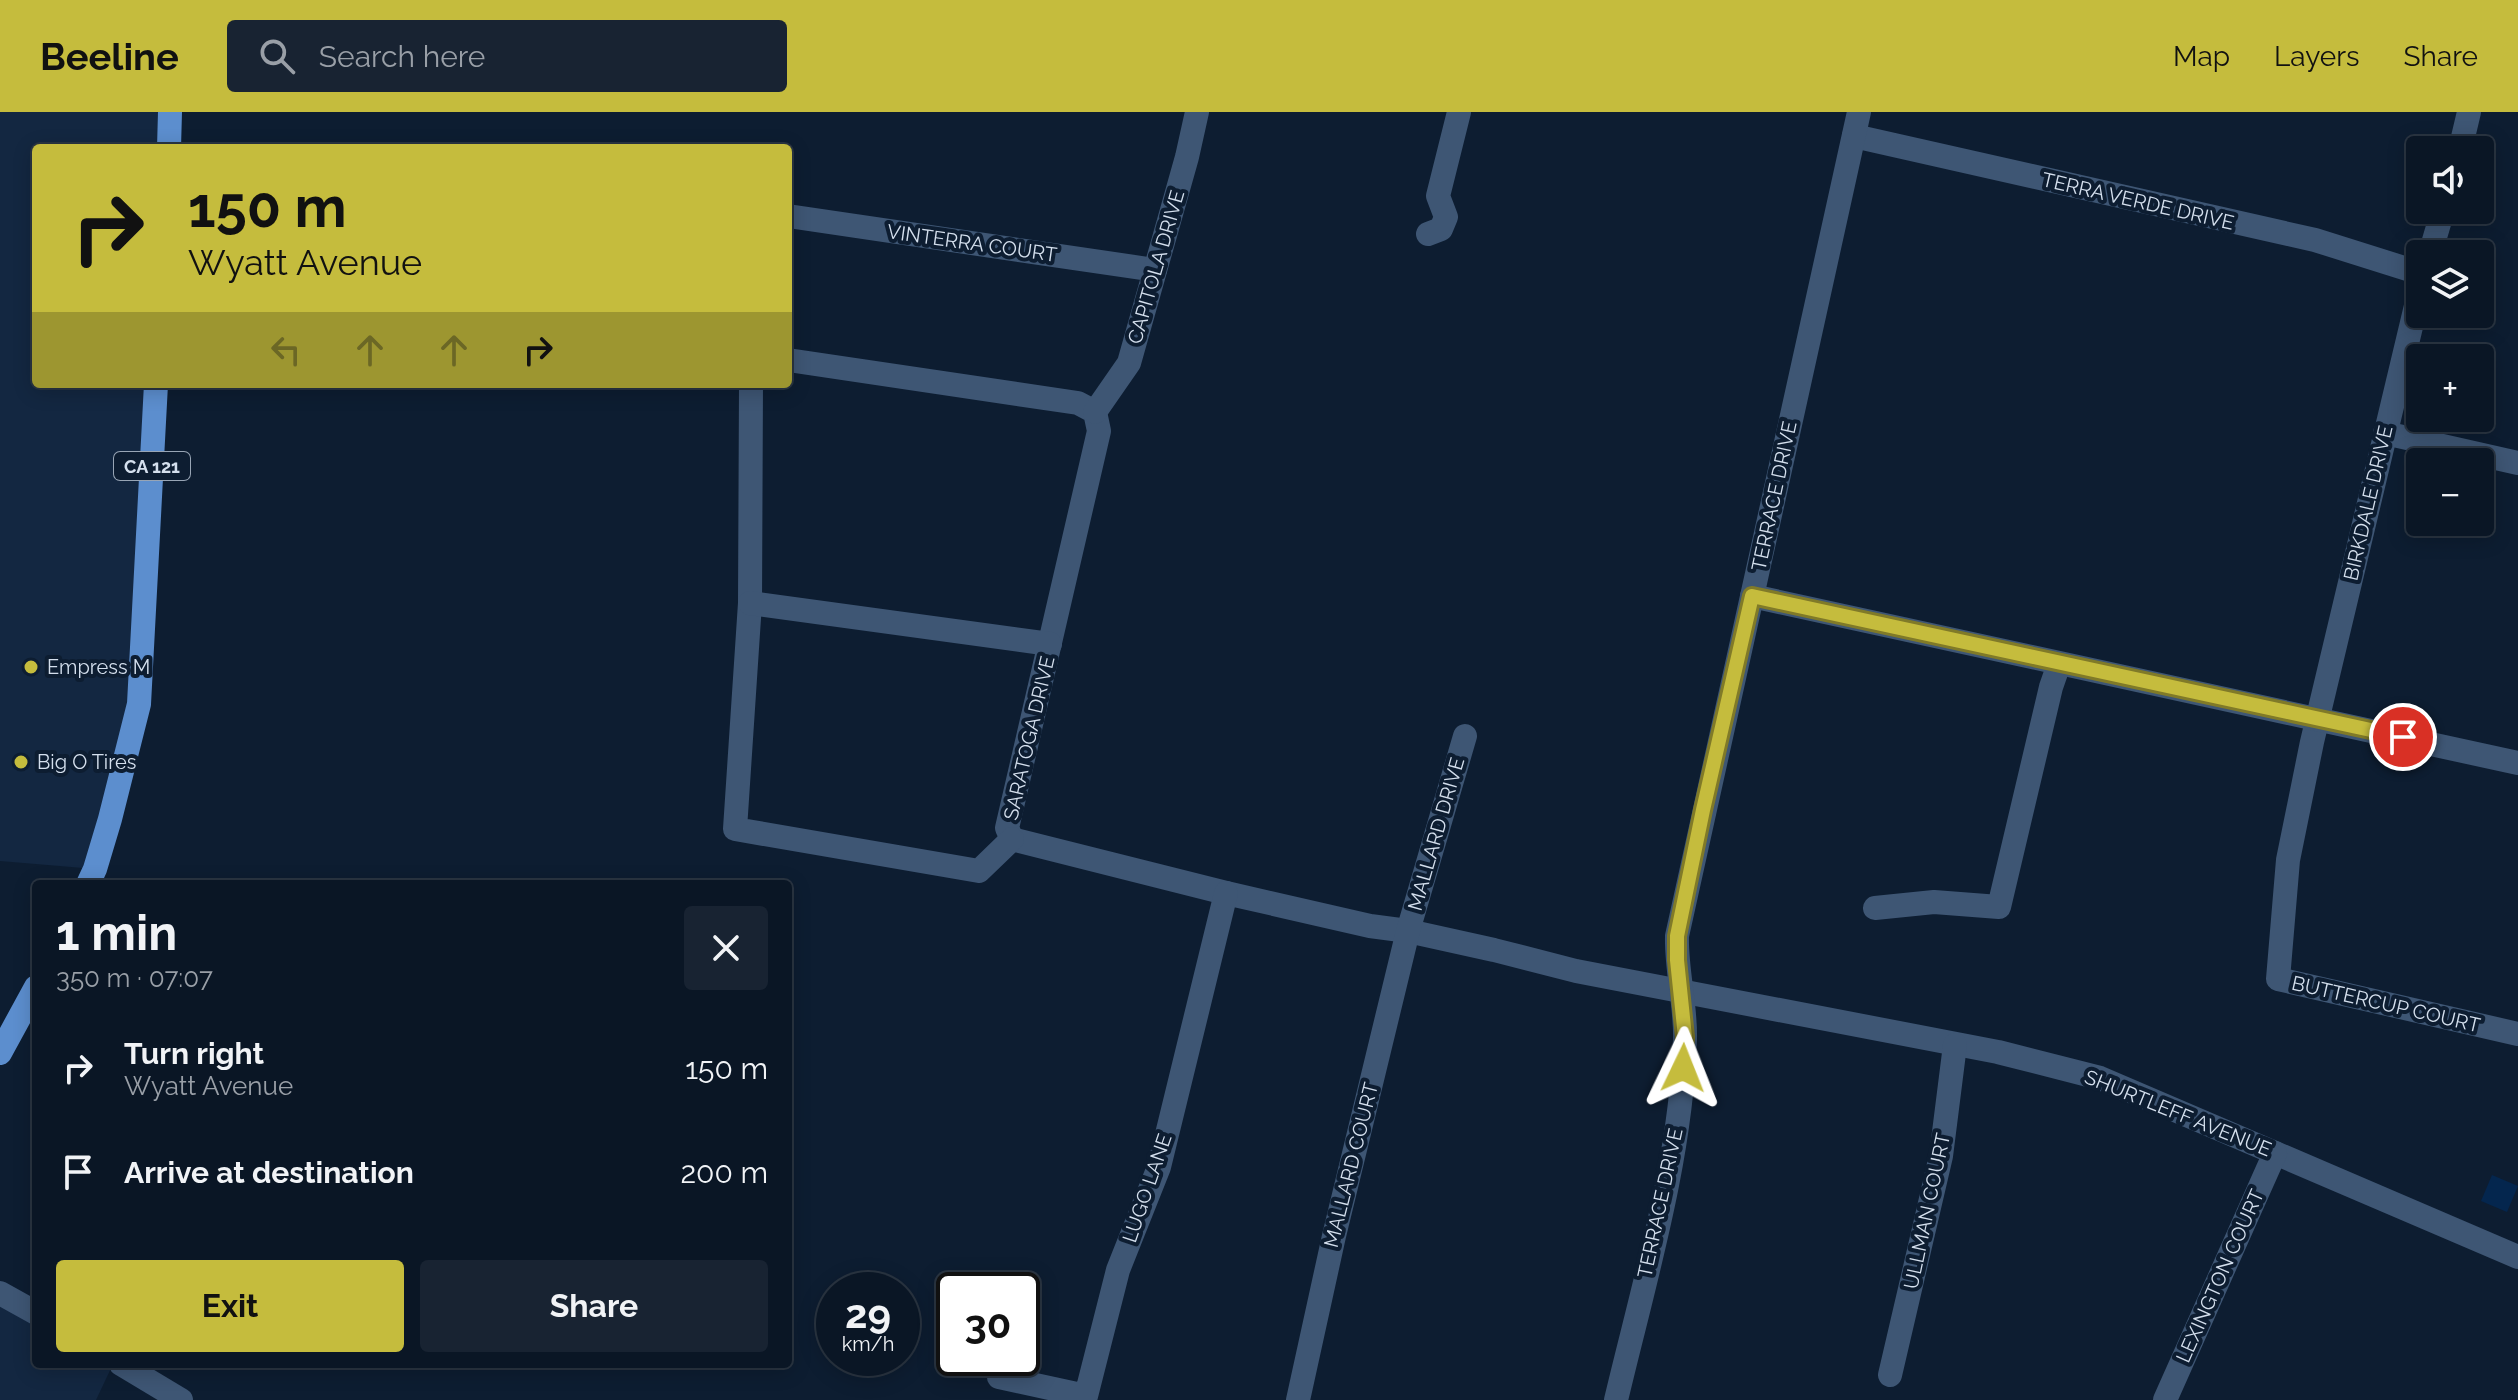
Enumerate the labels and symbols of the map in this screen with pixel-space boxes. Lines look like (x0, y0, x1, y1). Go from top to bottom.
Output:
street label: TERRA VERDE DRIVE (2040, 167, 2236, 235)
street label: CAPITOLA DRIVE (1123, 187, 1189, 347)
street label: VINTERRA COURT (886, 219, 1058, 267)
street label: TERRACE DRIVE (1746, 419, 1802, 573)
street label: BIRKDALE DRIVE (2338, 423, 2398, 583)
road number: CA 121 (114, 452, 190, 480)
street label: SARATOGA DRIVE (998, 654, 1060, 822)
place label: Empress M (47, 655, 150, 679)
marker: Empress M (22, 658, 40, 676)
pin (2369, 703, 2437, 771)
place label: Big O Tires (37, 750, 136, 774)
marker: Big O Tires (12, 753, 30, 771)
street label: MALLARD DRIVE (1403, 755, 1469, 913)
street label: BUTTERCUP COURT (2289, 971, 2483, 1037)
position arrow (1641, 1026, 1725, 1110)
street label: SHURTLEFF AVENUE (2081, 1065, 2275, 1161)
street label: MALLARD COURT (1319, 1080, 1383, 1250)
street label: TERRACE DRIVE (1632, 1126, 1688, 1280)
street label: LUGO LANE (1117, 1130, 1177, 1246)
street label: ULLMAN COURT (1899, 1131, 1955, 1291)
street label: LEXINGTON COURT (2171, 1186, 2269, 1366)
speed limit sign: 30 (936, 1272, 1040, 1376)

